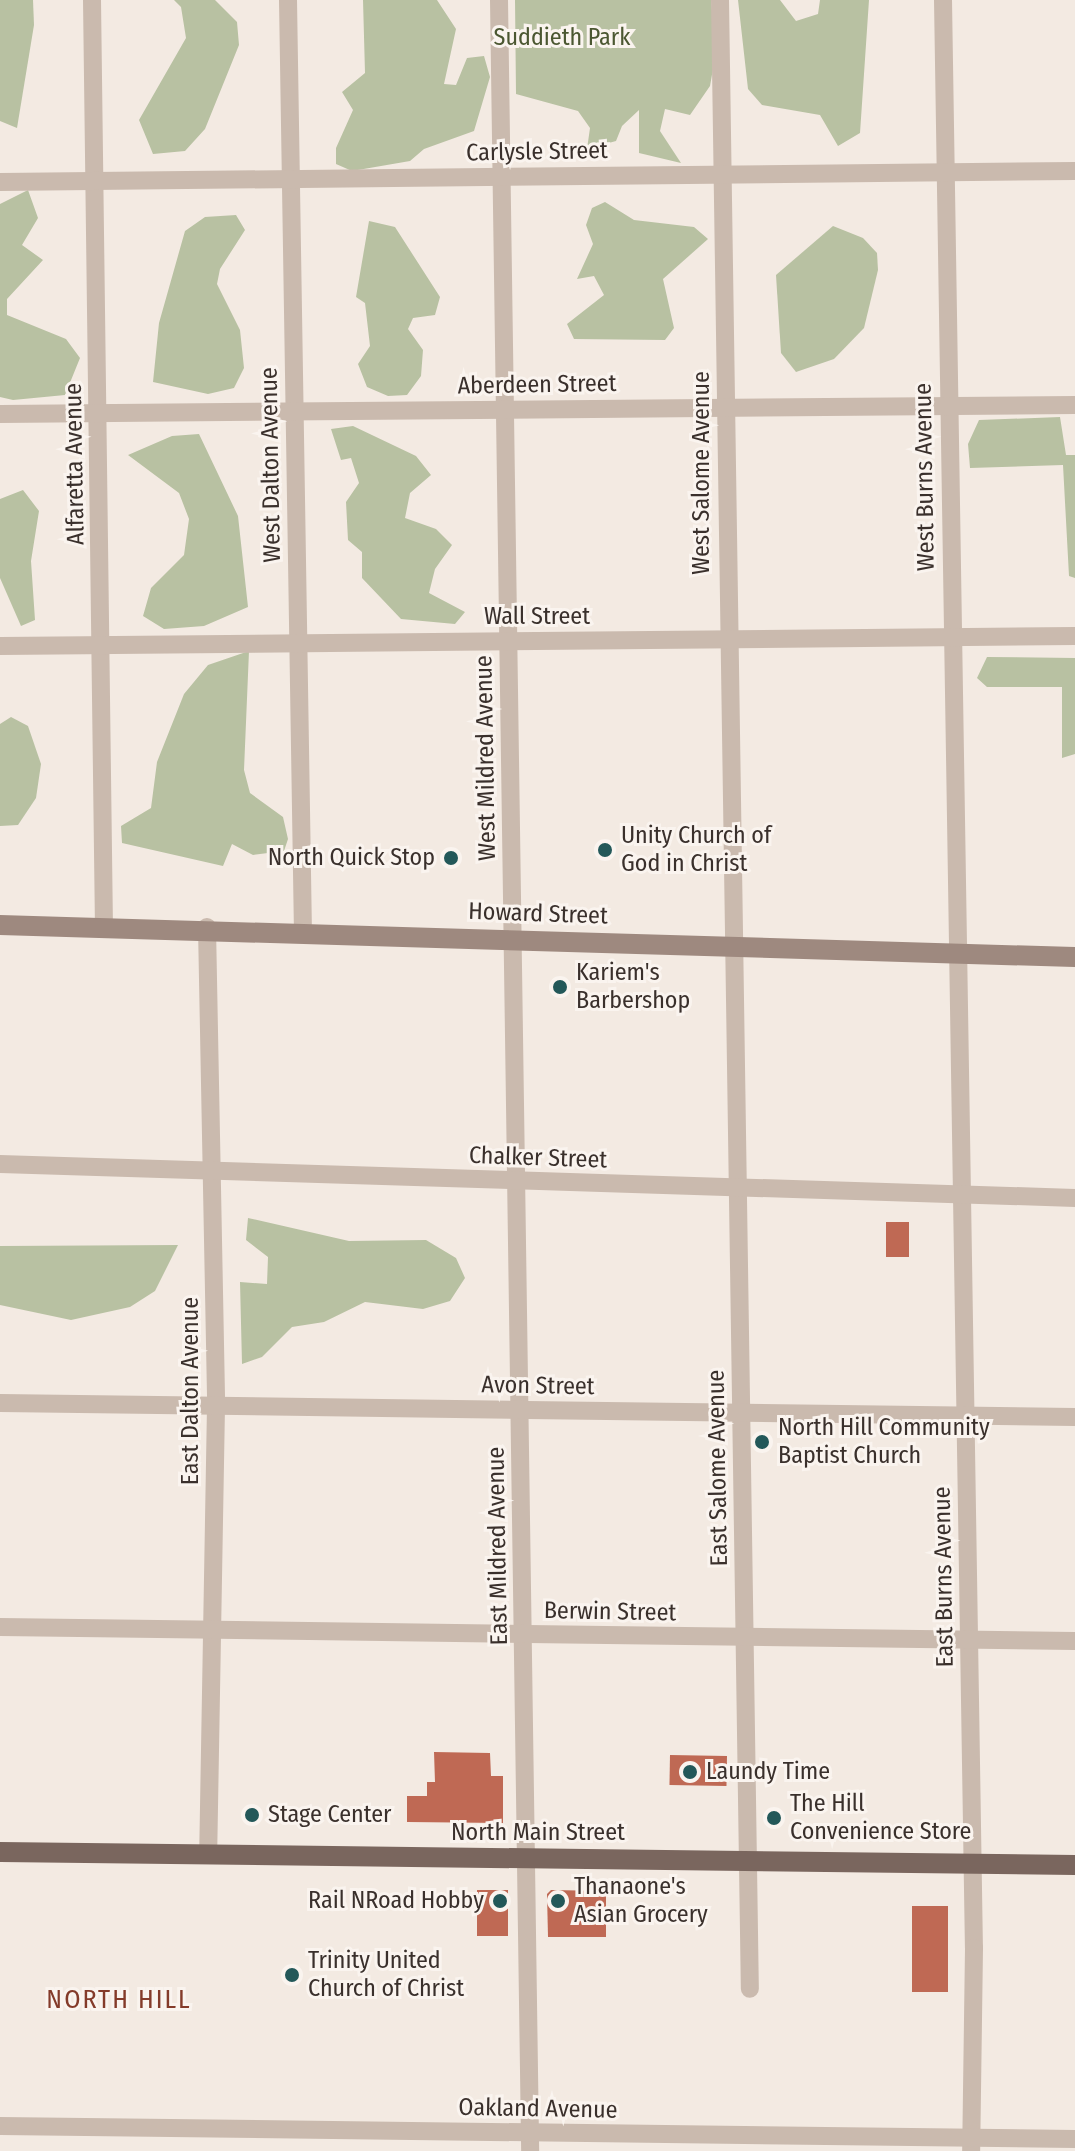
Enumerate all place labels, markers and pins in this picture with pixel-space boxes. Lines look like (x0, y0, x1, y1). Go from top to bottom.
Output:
place label: Unity Church of God in Christ (621, 822, 771, 878)
marker: Unity Church of God in Christ (596, 841, 614, 859)
place label: North Quick Stop (268, 844, 435, 872)
marker: North Quick Stop (442, 849, 460, 867)
place label: Kariem's Barbershop (576, 959, 690, 1015)
marker: Kariem's Barbershop (551, 978, 569, 996)
place label: North Hill Community Baptist Church (778, 1414, 990, 1470)
marker: North Hill Community Baptist Church (753, 1433, 771, 1451)
place label: Laundy Time (706, 1758, 830, 1786)
marker: Laundy Time (681, 1763, 699, 1781)
place label: The Hill Convenience Store (790, 1790, 971, 1846)
place label: Stage Center (268, 1801, 391, 1829)
marker: Stage Center (243, 1806, 261, 1824)
marker: The Hill Convenience Store (765, 1809, 783, 1827)
place label: Thanaone's Asian Grocery (574, 1873, 708, 1929)
place label: Rail NRoad Hobby (308, 1887, 484, 1915)
marker: Rail NRoad Hobby (491, 1892, 509, 1910)
marker: Thanaone's Asian Grocery (549, 1892, 567, 1910)
place label: Trinity United Church of Christ (308, 1947, 464, 2003)
marker: Trinity United Church of Christ (283, 1966, 301, 1984)

